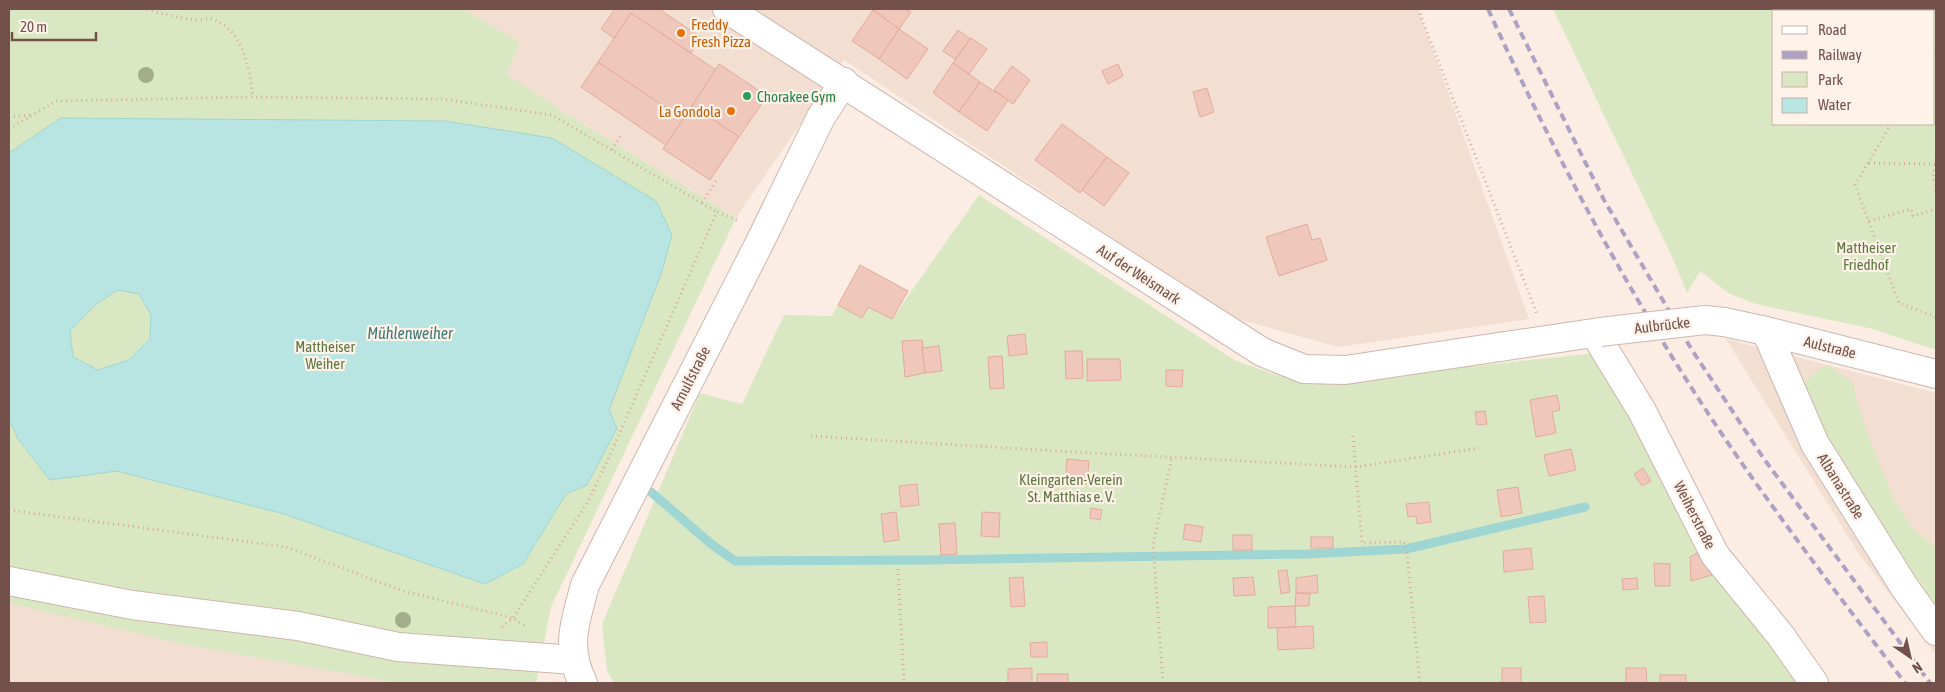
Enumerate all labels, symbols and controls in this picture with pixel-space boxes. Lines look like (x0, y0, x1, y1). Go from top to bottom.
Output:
scale bar (12, 10, 96, 42)
legend (1772, 10, 1935, 125)
place label: Freddy Fresh Pizza (691, 16, 751, 50)
text: 20 m (20, 18, 47, 35)
text: Road (1818, 21, 1847, 38)
marker: Freddy Fresh Pizza (675, 27, 687, 39)
text: Railway (1818, 46, 1862, 63)
text: Park (1818, 71, 1843, 88)
place label: Chorakee Gym (757, 88, 836, 105)
marker: Chorakee Gym (741, 90, 753, 102)
text: Water (1818, 96, 1851, 113)
place label: La Gondola (659, 103, 721, 120)
marker: La Gondola (725, 105, 737, 117)
park label: Mattheiser Friedhof (1836, 239, 1896, 273)
street label: Auf der Weismark (1094, 241, 1184, 307)
street label: Aulbrücke (1633, 313, 1691, 337)
water label: Mühlenweiher (367, 324, 454, 342)
street label: Aulstraße (1802, 332, 1858, 362)
park label: Mattheiser Weiher (295, 338, 355, 372)
street label: Arnulfstraße (667, 343, 713, 413)
street label: Albanastraße (1814, 450, 1868, 522)
park label: Kleingarten-Verein St. Matthias e. V. (1019, 471, 1123, 505)
street label: Weiherstraße (1671, 478, 1719, 552)
north arrow (1885, 632, 1935, 682)
text: N (1909, 659, 1925, 677)

